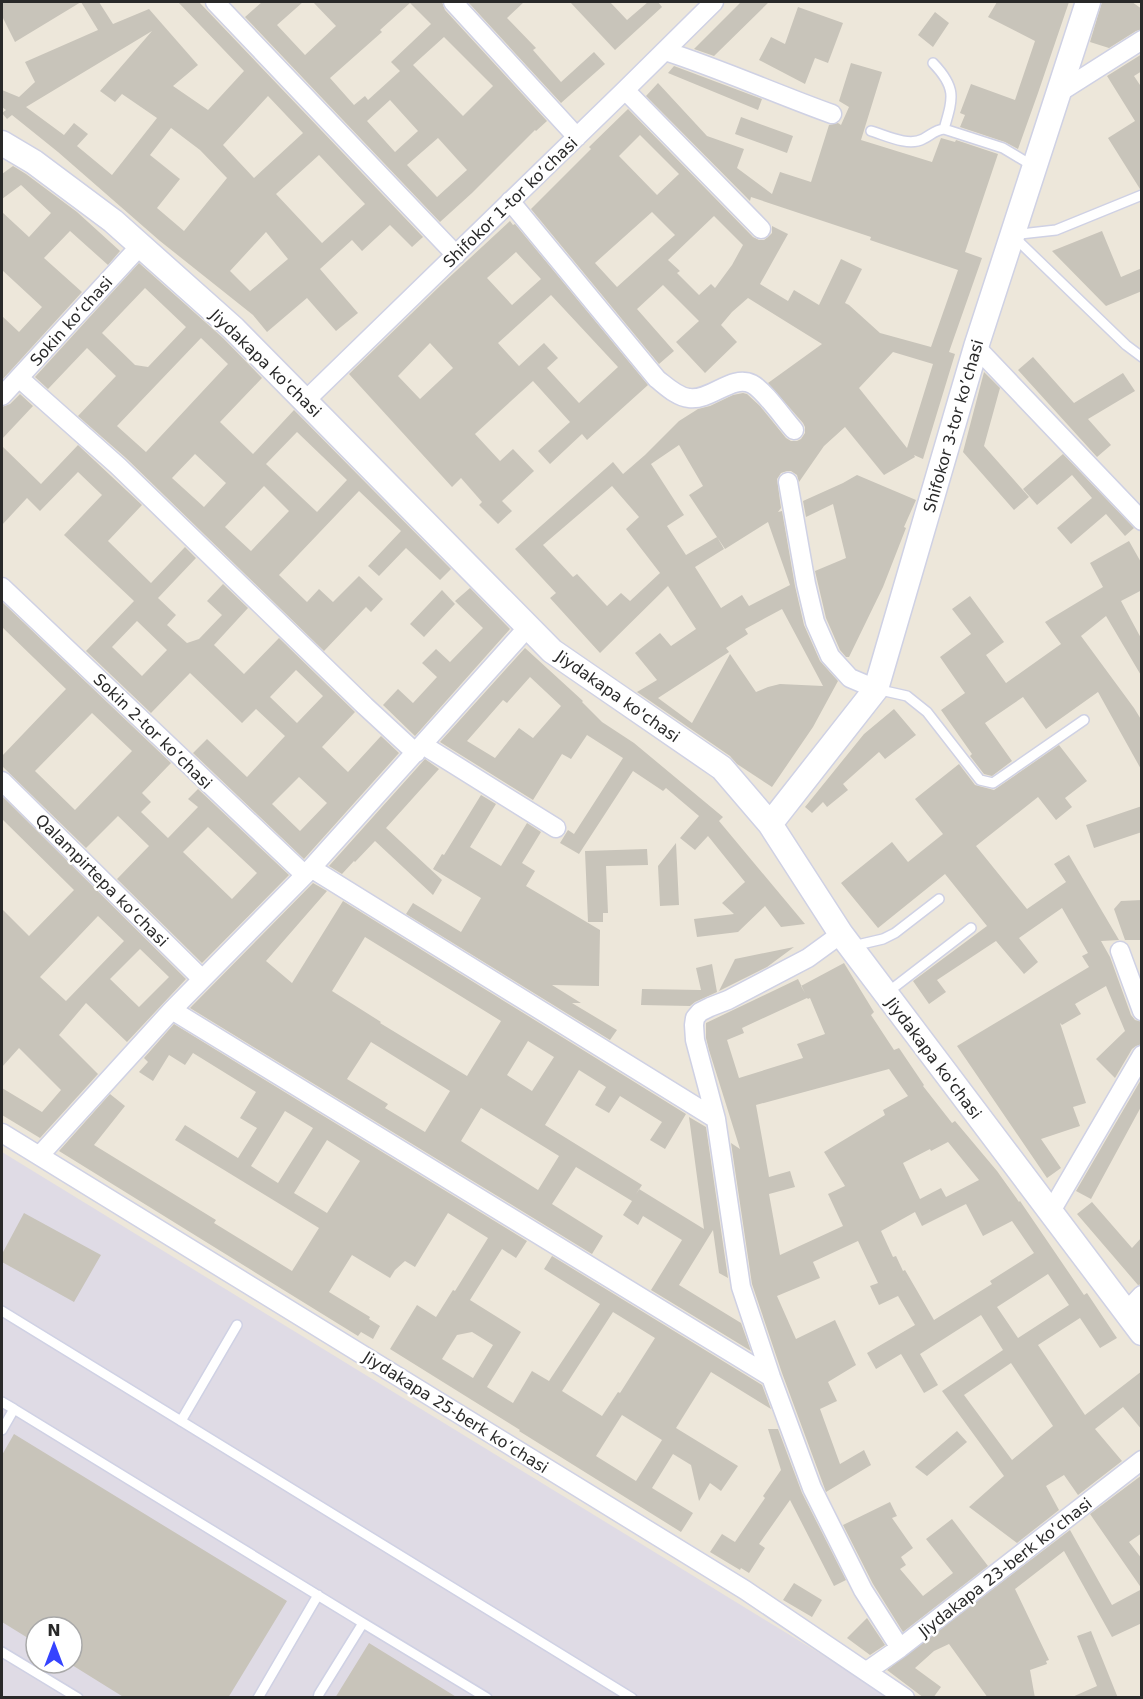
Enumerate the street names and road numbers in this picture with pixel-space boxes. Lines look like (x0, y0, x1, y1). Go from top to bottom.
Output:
street label: Shifokor 1-tor koʼchasi (439, 133, 581, 271)
street label: Sokin koʻchasi (26, 273, 117, 370)
street label: Jiydakapa ko'chasi (206, 305, 325, 421)
street label: Shifokor 3-tor koʼchasi (920, 337, 987, 515)
street label: Jiydakapa ko'chasi (551, 646, 683, 746)
street label: Sokin 2-tor koʼchasi (89, 670, 216, 793)
street label: Qalampirtepa koʻchasi (31, 810, 172, 951)
street label: Jiydakapa ko'chasi (881, 993, 985, 1123)
street label: Jiydakapa 25-berk koʼchasi (359, 1347, 552, 1477)
street label: Jiydakapa 23-berk koʼchasi (914, 1494, 1096, 1642)

